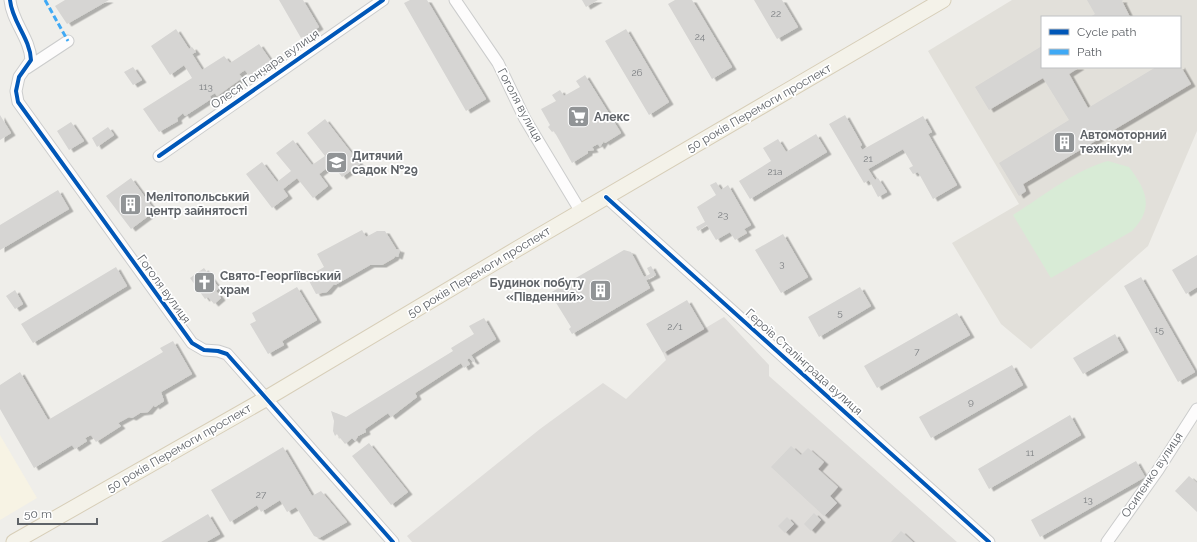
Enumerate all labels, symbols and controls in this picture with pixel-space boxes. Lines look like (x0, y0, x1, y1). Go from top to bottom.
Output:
house number: 22 (771, 8, 781, 19)
legend (1041, 16, 1181, 68)
text: Cycle path (1077, 25, 1136, 39)
street label: Олеся Гончара вулиця (208, 26, 322, 112)
house number: 24 (695, 31, 706, 42)
text: Path (1077, 45, 1102, 59)
street label: 50 років Перемоги проспект (684, 61, 834, 155)
street label: Гоголя вулиця (495, 66, 545, 144)
house number: 26 (631, 67, 643, 78)
house number: 113 (199, 81, 213, 92)
supermarket icon: Алекс (566, 104, 592, 130)
place label: Алекс (594, 110, 630, 124)
place label: Автомоторний технікум (1080, 128, 1167, 156)
building icon: Автомоторний технікум (1051, 129, 1077, 155)
place label: Дитячий садок №29 (352, 149, 418, 177)
school or university icon: Дитячий садок №29 (324, 150, 350, 176)
house number: 21 (863, 153, 873, 164)
house number: 21а (768, 166, 782, 177)
place label: Мелітопольський центр зайнятості (146, 190, 249, 218)
building icon: Мелітопольський центр зайнятості (118, 191, 144, 217)
house number: 23 (718, 209, 728, 220)
street label: 50 років Перемоги проспект (405, 224, 553, 320)
street label: Гоголя вулиця (134, 252, 194, 326)
house number: 3 (779, 258, 785, 269)
place label: Свято-Георгіївський храм (220, 269, 341, 297)
church icon: Свято-Георгіївський храм (191, 270, 217, 296)
place label: Будинок побуту «Південний» (489, 276, 584, 304)
building icon: Будинок побуту «Південний» (587, 277, 613, 303)
street label: Героїв Сталінграда вулиця (743, 306, 865, 418)
house number: 5 (837, 307, 843, 318)
house number: 2/1 (667, 321, 683, 332)
house number: 15 (1154, 324, 1164, 335)
house number: 7 (914, 346, 920, 357)
house number: 9 (968, 396, 974, 407)
street label: 50 років Перемоги проспект (104, 401, 254, 495)
street label: Осипенко вулиця (1118, 430, 1186, 520)
house number: 11 (1026, 447, 1035, 458)
house number: 27 (256, 489, 267, 500)
house number: 13 (1083, 494, 1093, 505)
scale bar (18, 500, 97, 526)
text: 50 m (24, 507, 52, 521)

